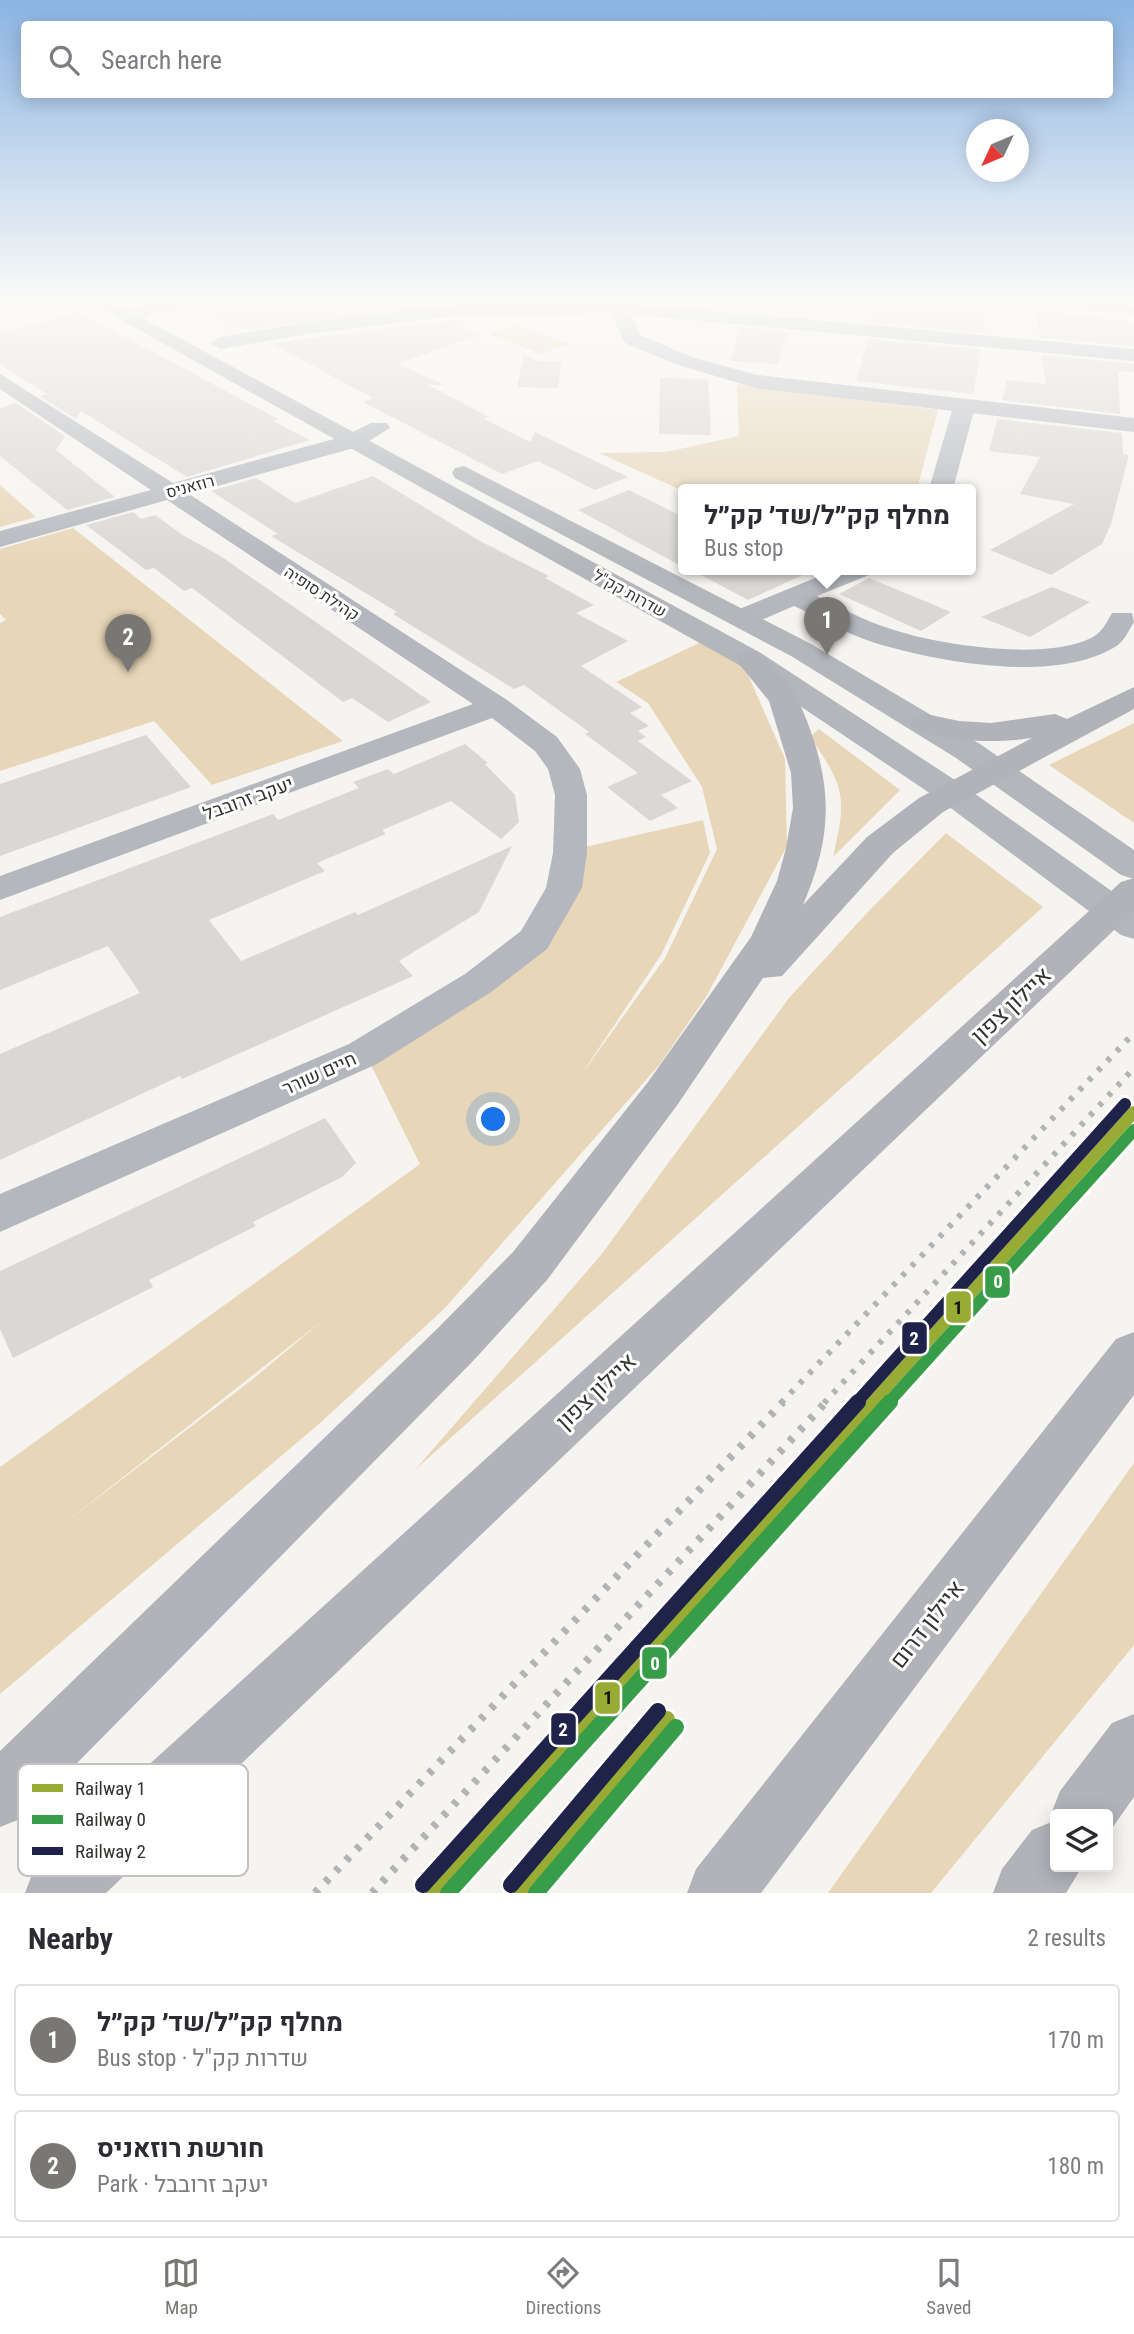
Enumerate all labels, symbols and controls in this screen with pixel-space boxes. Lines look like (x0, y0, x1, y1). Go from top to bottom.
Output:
search box (21, 21, 1113, 98)
icon: search (45, 41, 83, 79)
text: Search here (101, 45, 222, 75)
north arrow (966, 119, 1029, 182)
street label: רוזאניס (164, 471, 216, 502)
popup (678, 484, 976, 575)
text: מחלף קק״ל/שד׳ קק״ל (704, 500, 950, 530)
text: Bus stop (704, 535, 783, 562)
street label: קהילת סופיה (281, 562, 363, 625)
street label: שדרות קק"ל (590, 566, 670, 621)
pin: 1 (804, 597, 850, 655)
pin: 2 (105, 614, 151, 672)
street label: יעקב זרובבל (200, 772, 296, 825)
street label: איילון צפון (966, 962, 1057, 1049)
street label: חיים שורר (279, 1047, 360, 1100)
your location (476, 1102, 510, 1136)
line badge: 0 (984, 1265, 1011, 1299)
text: 0 (993, 1270, 1003, 1293)
line badge: 1 (945, 1290, 972, 1324)
text: 1 (953, 1296, 963, 1319)
line badge: 2 (901, 1321, 928, 1355)
text: 2 (909, 1327, 919, 1350)
street label: איילון צפון (551, 1348, 642, 1435)
street label: איילון דרום (885, 1575, 970, 1674)
line badge: 0 (641, 1646, 668, 1680)
text: 0 (650, 1652, 660, 1675)
line badge: 1 (594, 1681, 621, 1715)
text: 1 (603, 1686, 613, 1709)
line badge: 2 (550, 1712, 577, 1746)
text: 2 (558, 1718, 568, 1741)
legend (18, 1764, 248, 1876)
text: Railway 1 (75, 1777, 146, 1800)
text: Railway 0 (75, 1808, 146, 1831)
map controls (1050, 1809, 1113, 1872)
button: layers (1050, 1809, 1113, 1872)
text: Railway 2 (75, 1840, 146, 1863)
text: Nearby (28, 1921, 113, 1956)
text: 2 results (1028, 1925, 1106, 1952)
text: מחלף קק״ל/שד׳ קק״ל (97, 2007, 343, 2037)
text: 1 (47, 2027, 59, 2054)
text: 170 m (1047, 2027, 1104, 2054)
text: Bus stop · שדרות קק"ל (97, 2045, 308, 2072)
text: חורשת רוזאניס (97, 2133, 264, 2163)
text: 2 (47, 2153, 59, 2180)
text: 180 m (1047, 2153, 1104, 2180)
text: Park · יעקב זרובבל (97, 2171, 268, 2198)
tab: Map (162, 2254, 200, 2319)
tab: Directions (525, 2254, 601, 2319)
tab: Saved (926, 2254, 972, 2319)

